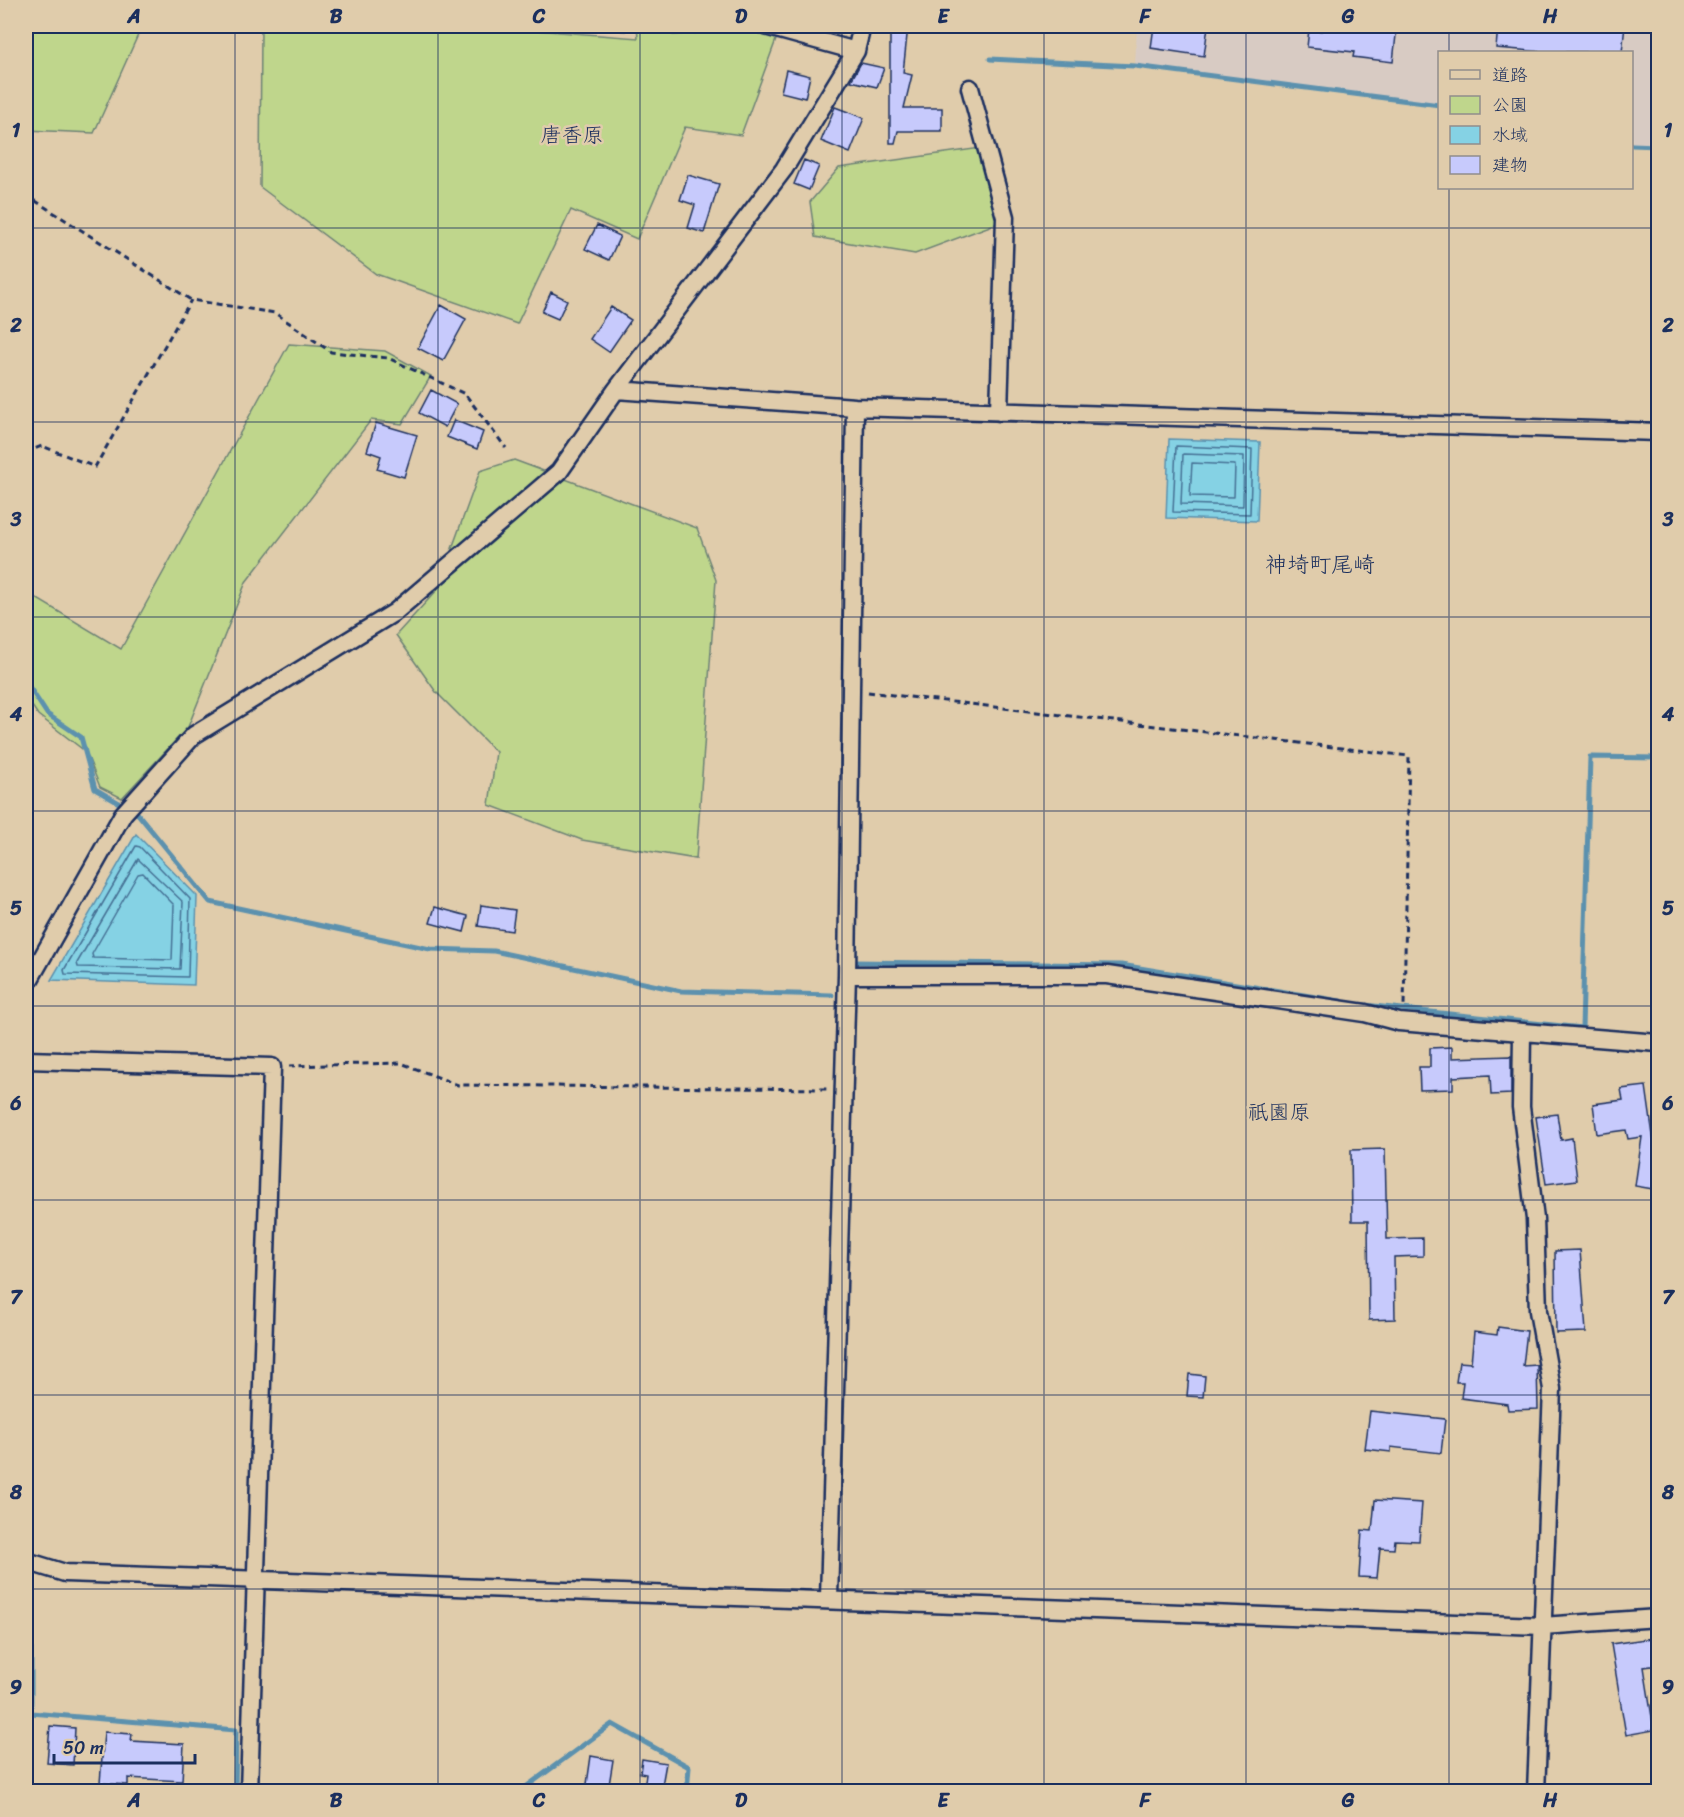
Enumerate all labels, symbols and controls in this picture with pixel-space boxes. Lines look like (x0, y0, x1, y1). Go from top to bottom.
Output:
text: A (126, 0, 141, 34)
text: B (330, 0, 343, 34)
text: C (532, 0, 546, 34)
text: D (735, 0, 748, 34)
text: E (937, 0, 950, 34)
text: F (1139, 0, 1152, 34)
text: G (1341, 0, 1355, 34)
text: H (1542, 0, 1558, 34)
legend (1438, 51, 1633, 189)
text: 道路 (1492, 59, 1528, 91)
text: 公園 (1492, 89, 1528, 121)
text: 1 (12, 113, 21, 148)
text: 1 (1664, 113, 1673, 148)
district label: 唐香原 (541, 116, 604, 154)
text: 水域 (1492, 119, 1528, 151)
text: 建物 (1492, 149, 1528, 181)
text: 2 (9, 308, 22, 343)
text: 2 (1661, 308, 1674, 343)
text: 3 (10, 502, 22, 537)
text: 3 (1662, 502, 1674, 537)
district label: 神埼町尾崎 (1265, 545, 1375, 584)
text: 4 (9, 697, 23, 732)
text: 4 (1661, 697, 1675, 732)
text: 5 (10, 891, 22, 926)
text: 5 (1662, 891, 1674, 926)
text: 6 (9, 1086, 22, 1121)
text: 6 (1661, 1086, 1674, 1121)
district label: 祇園原 (1248, 1093, 1311, 1131)
text: 7 (10, 1280, 23, 1315)
text: 7 (1662, 1280, 1675, 1315)
text: 8 (9, 1475, 23, 1510)
text: 8 (1661, 1475, 1675, 1510)
text: 9 (10, 1670, 22, 1705)
text: 9 (1662, 1670, 1674, 1705)
scale bar (54, 1727, 195, 1765)
text: 50 m (63, 1732, 104, 1764)
text: A (126, 1783, 141, 1817)
text: B (330, 1783, 343, 1817)
text: C (532, 1783, 546, 1817)
text: D (735, 1783, 748, 1817)
text: E (937, 1783, 950, 1817)
text: F (1139, 1783, 1152, 1817)
text: G (1341, 1783, 1355, 1817)
text: H (1542, 1783, 1558, 1817)

